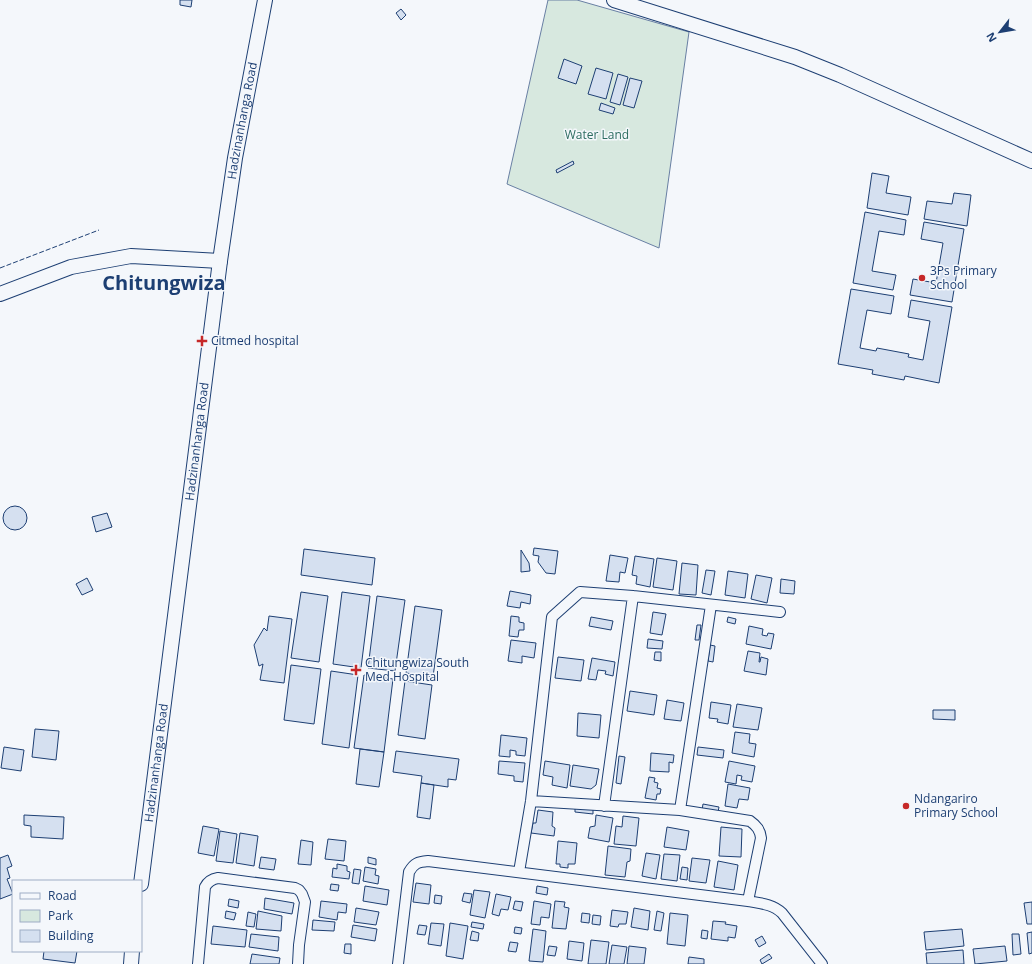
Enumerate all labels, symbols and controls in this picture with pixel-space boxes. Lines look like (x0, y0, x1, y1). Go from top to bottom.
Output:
north arrow (980, 12, 1020, 52)
text: N (982, 30, 1000, 45)
street label: Hadzinanhanga Road (223, 60, 261, 181)
park label: Water Land (565, 126, 629, 143)
place label: 3Ps Primary School (930, 262, 998, 293)
district label: Chitungwiza (102, 269, 226, 296)
marker: 3Ps Primary School (917, 273, 927, 283)
place label: Citmed hospital (211, 332, 299, 349)
marker: Citmed hospital (196, 335, 208, 347)
street label: Hadzinanhanga Road (181, 381, 213, 502)
place label: Chitungwiza South Med Hospital (365, 654, 469, 685)
marker: Chitungwiza South Med Hospital (350, 664, 362, 676)
street label: Hadzinanhanga Road (140, 703, 172, 823)
place label: Ndangariro Primary School (914, 790, 998, 821)
marker: Ndangariro Primary School (901, 801, 911, 811)
legend (12, 880, 142, 952)
text: Road (48, 887, 77, 904)
text: Park (48, 907, 74, 924)
text: Building (48, 927, 94, 944)

